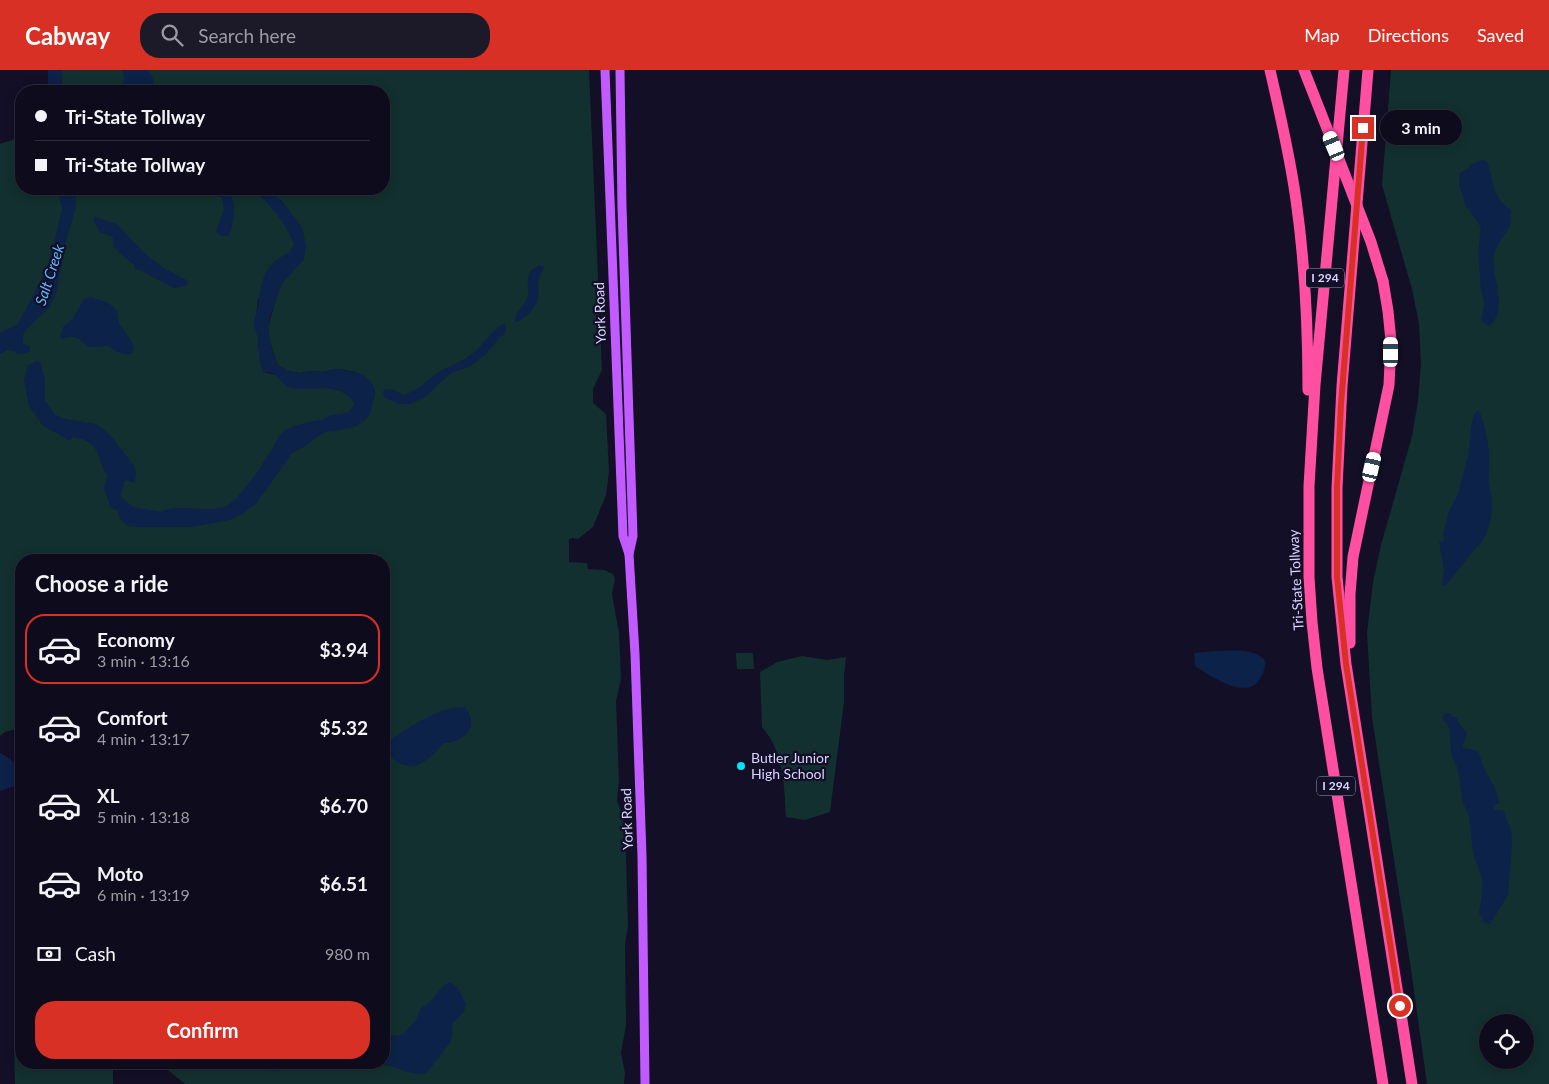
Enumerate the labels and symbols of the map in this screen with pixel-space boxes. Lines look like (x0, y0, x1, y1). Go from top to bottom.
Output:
callout: 3 min (1380, 110, 1463, 146)
route end (1352, 117, 1374, 139)
car (1321, 129, 1346, 163)
water label: Salt Creek (31, 241, 68, 307)
road number: I 294 (1306, 268, 1344, 288)
street label: York Road (590, 282, 609, 344)
car (1383, 337, 1398, 367)
car (1361, 451, 1382, 483)
street label: Tri-State Tollway (1284, 528, 1307, 631)
place label: Butler Junior High School (751, 749, 829, 782)
marker: Butler Junior High School (735, 760, 747, 772)
road number: I 294 (1317, 776, 1355, 796)
street label: York Road (617, 788, 636, 850)
route start (1389, 995, 1411, 1017)

